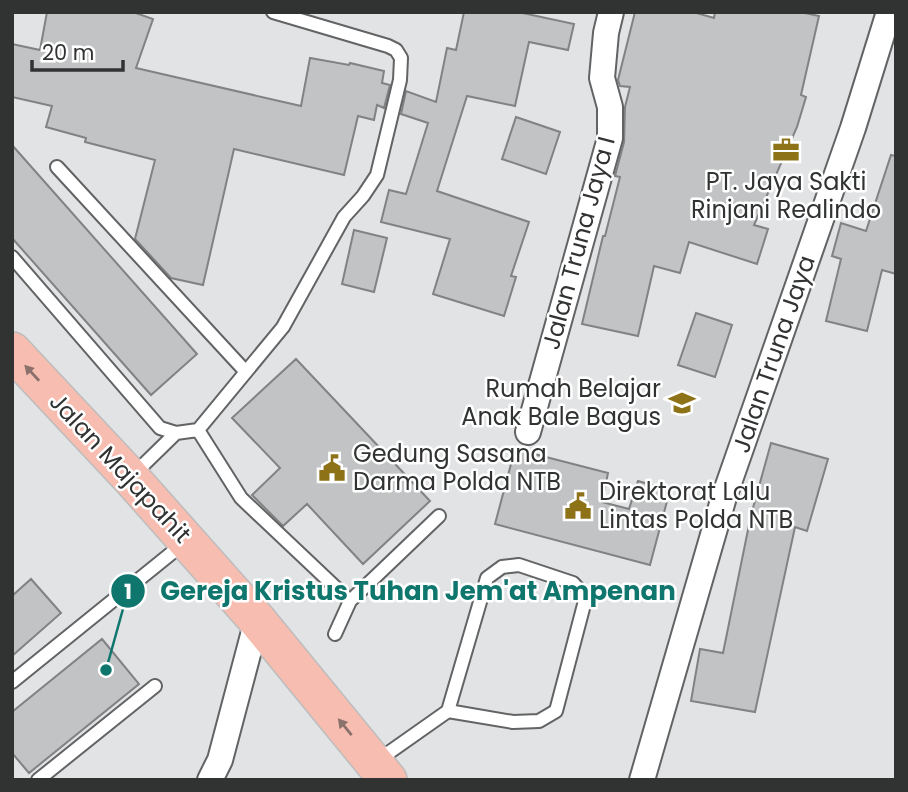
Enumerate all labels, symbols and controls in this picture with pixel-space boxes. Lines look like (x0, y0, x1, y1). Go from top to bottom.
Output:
scale bar (32, 28, 122, 72)
text: 20 m (42, 38, 95, 67)
street label: Jalan Truna Jaya I (534, 133, 623, 353)
office icon: PT. Jaya Sakti Rinjani Realindo (771, 135, 801, 165)
place label: PT. Jaya Sakti Rinjani Realindo (691, 165, 881, 226)
street label: Jalan Truna Jaya (724, 251, 823, 457)
one-way arrow (25, 365, 41, 382)
place label: Rumah Belajar Anak Bale Bagus (461, 372, 661, 433)
street label: Jalan Majapahit (42, 385, 199, 550)
school or university icon: Rumah Belajar Anak Bale Bagus (667, 388, 697, 418)
place label: Gedung Sasana Darma Polda NTB (353, 437, 561, 498)
public building icon: Gedung Sasana Darma Polda NTB (317, 453, 347, 483)
place label: Direktorat Lalu Lintas Polda NTB (599, 475, 793, 536)
public building icon: Direktorat Lalu Lintas Polda NTB (563, 491, 593, 521)
callout: Gereja Kristus Tuhan Jem'at Ampenan (111, 568, 689, 615)
text: Gereja Kristus Tuhan Jem'at Ampenan (160, 573, 676, 609)
text: 1 (124, 577, 132, 606)
one-way arrow (338, 719, 353, 736)

